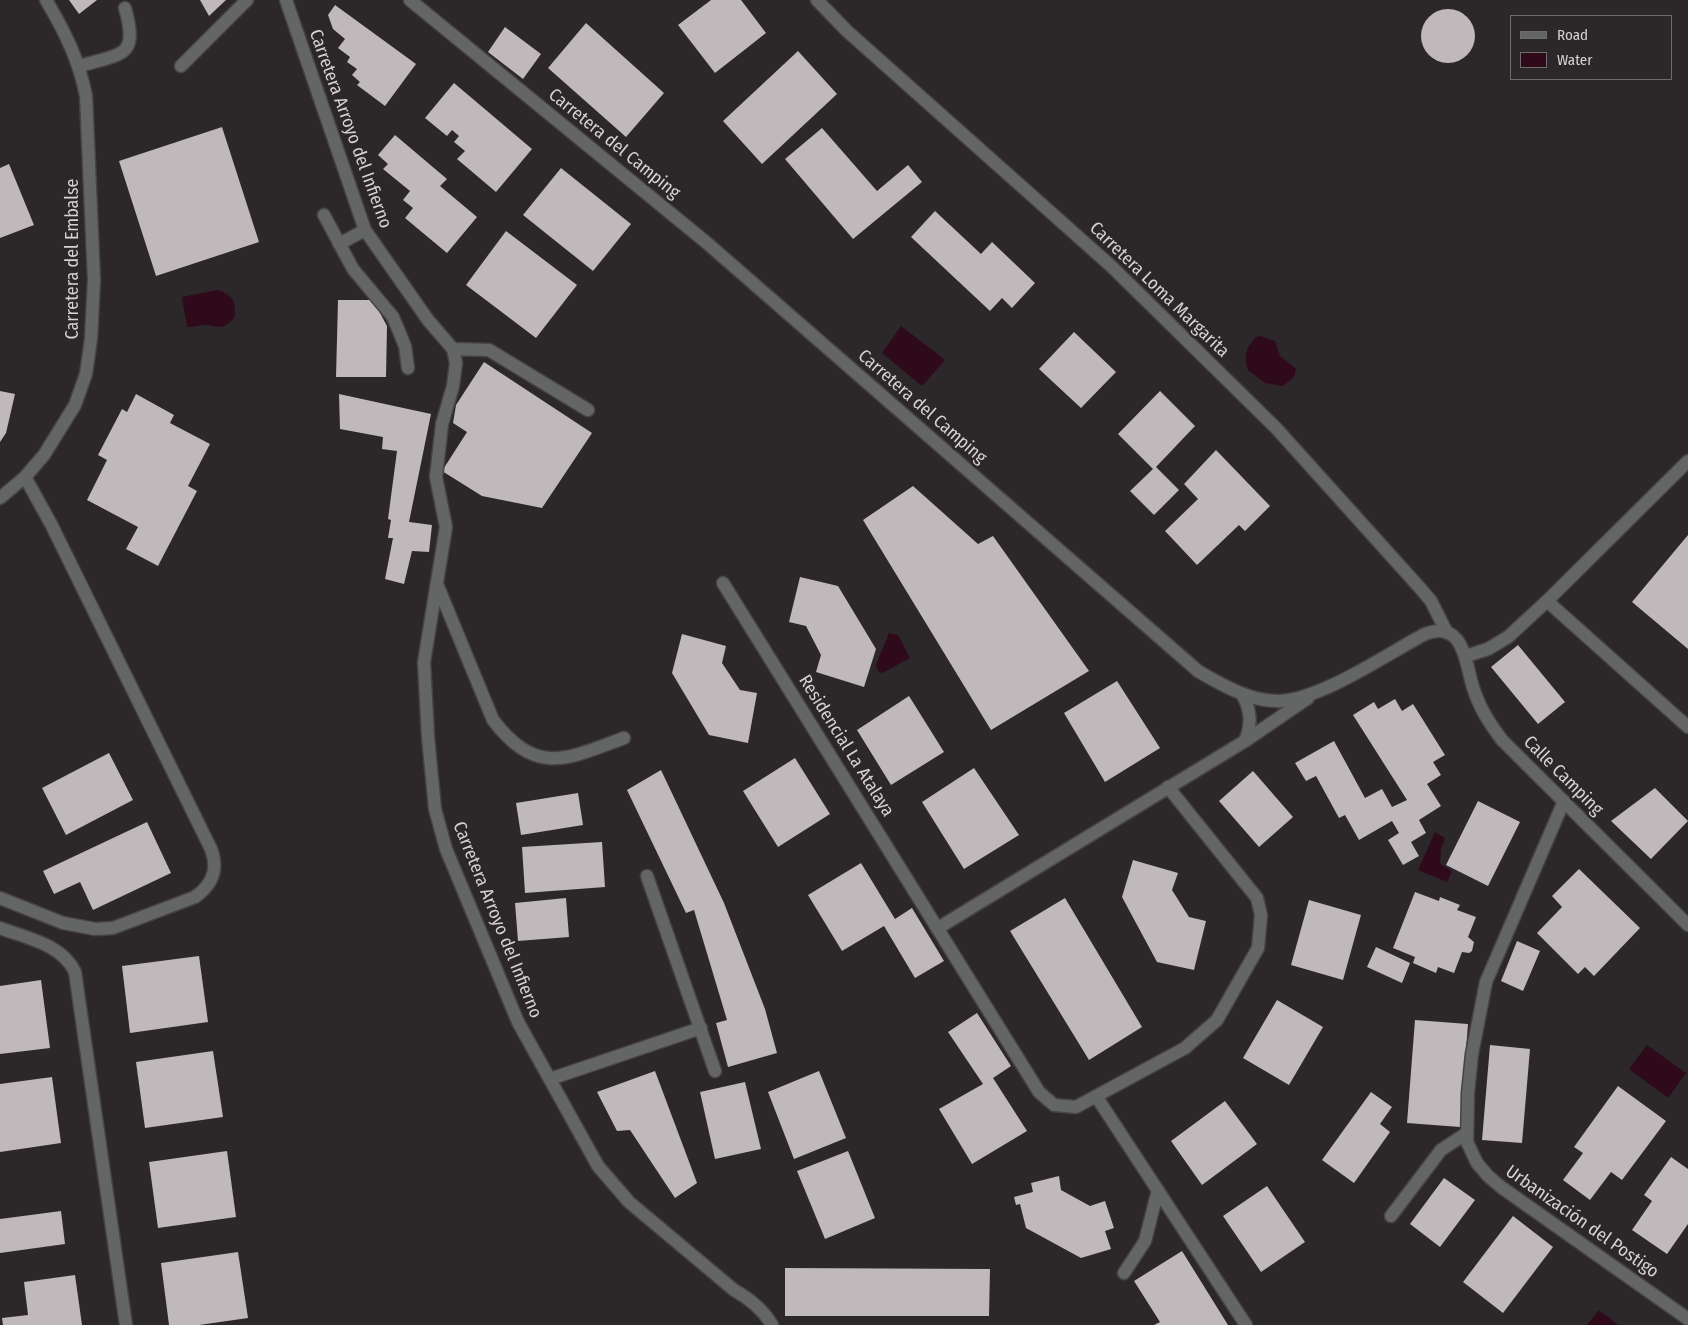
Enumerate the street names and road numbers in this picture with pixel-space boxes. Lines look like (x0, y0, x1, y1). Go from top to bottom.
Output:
street label: Carretera Arroyo del Infierno (304, 27, 396, 231)
street label: Carretera del Camping (544, 84, 684, 204)
street label: Carretera del Embalse (62, 178, 84, 340)
street label: Carretera Loma Margarita (1085, 218, 1233, 362)
street label: Carretera del Camping (853, 345, 991, 469)
street label: Residencial La Atalaya (794, 671, 898, 821)
street label: Calle Camping (1519, 732, 1607, 820)
street label: Carretera Arroyo del Infierno (448, 819, 546, 1021)
street label: Urbanización del Postigo (1501, 1161, 1663, 1283)

